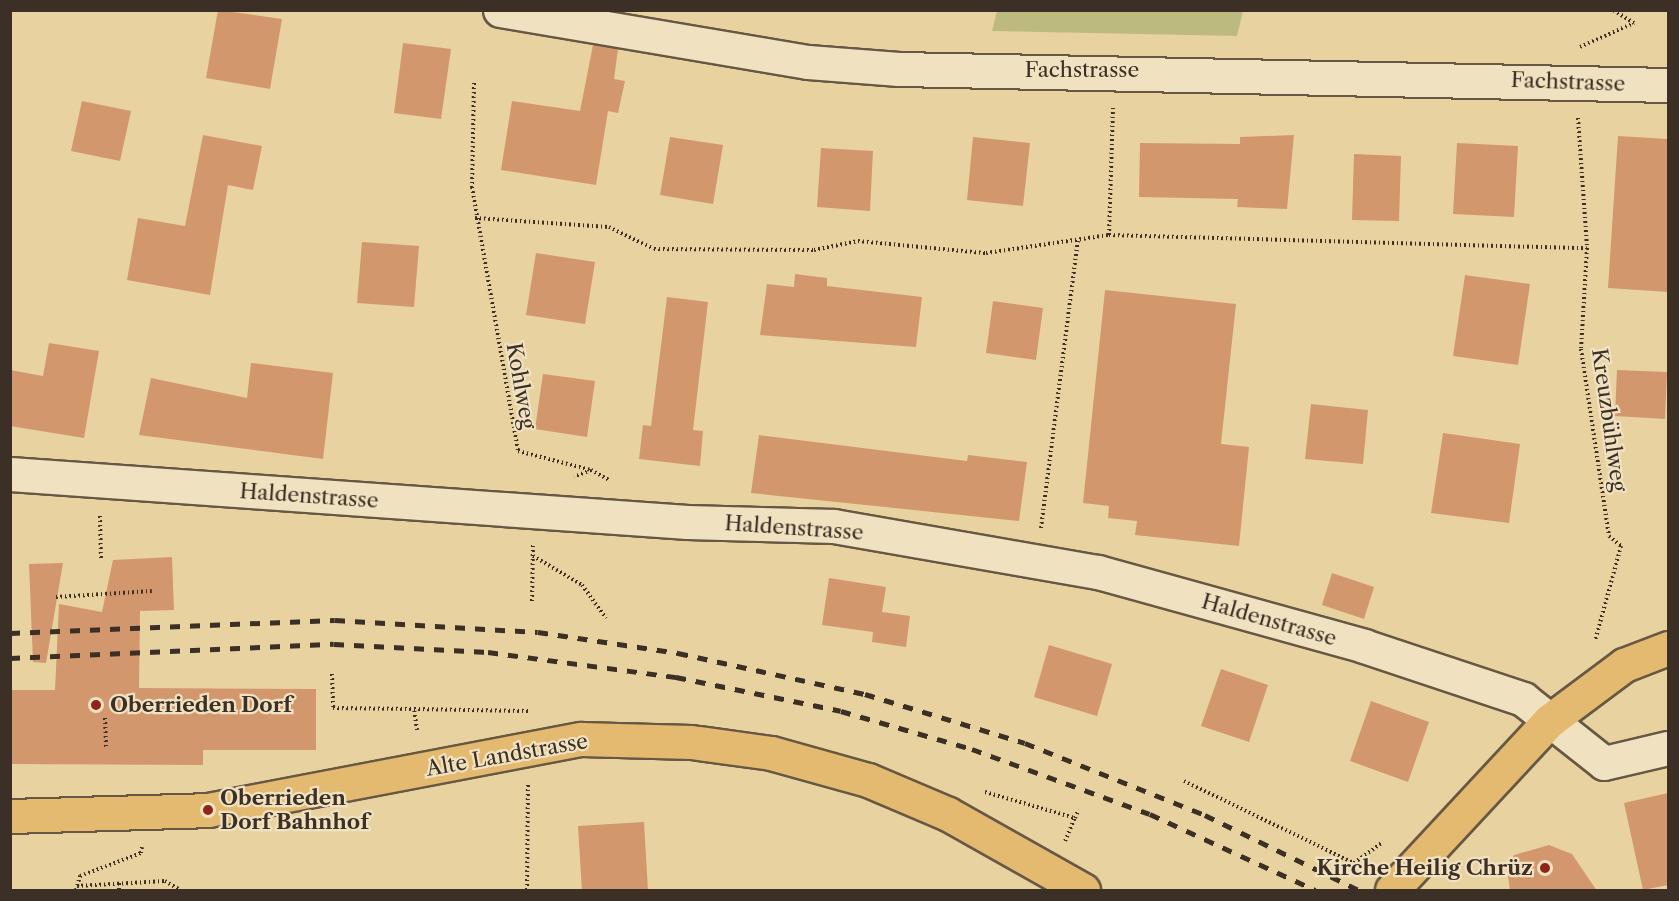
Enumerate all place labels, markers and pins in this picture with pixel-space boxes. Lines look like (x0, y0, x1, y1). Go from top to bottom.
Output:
place label: Oberrieden Dorf (110, 692, 292, 718)
marker: Oberrieden Dorf (87, 696, 105, 714)
place label: Oberrieden Dorf Bahnhof (220, 785, 369, 835)
marker: Oberrieden Dorf Bahnhof (201, 803, 215, 817)
place label: Kirche Heilig Chrüz (1317, 855, 1533, 881)
marker: Kirche Heilig Chrüz (1538, 861, 1552, 875)

